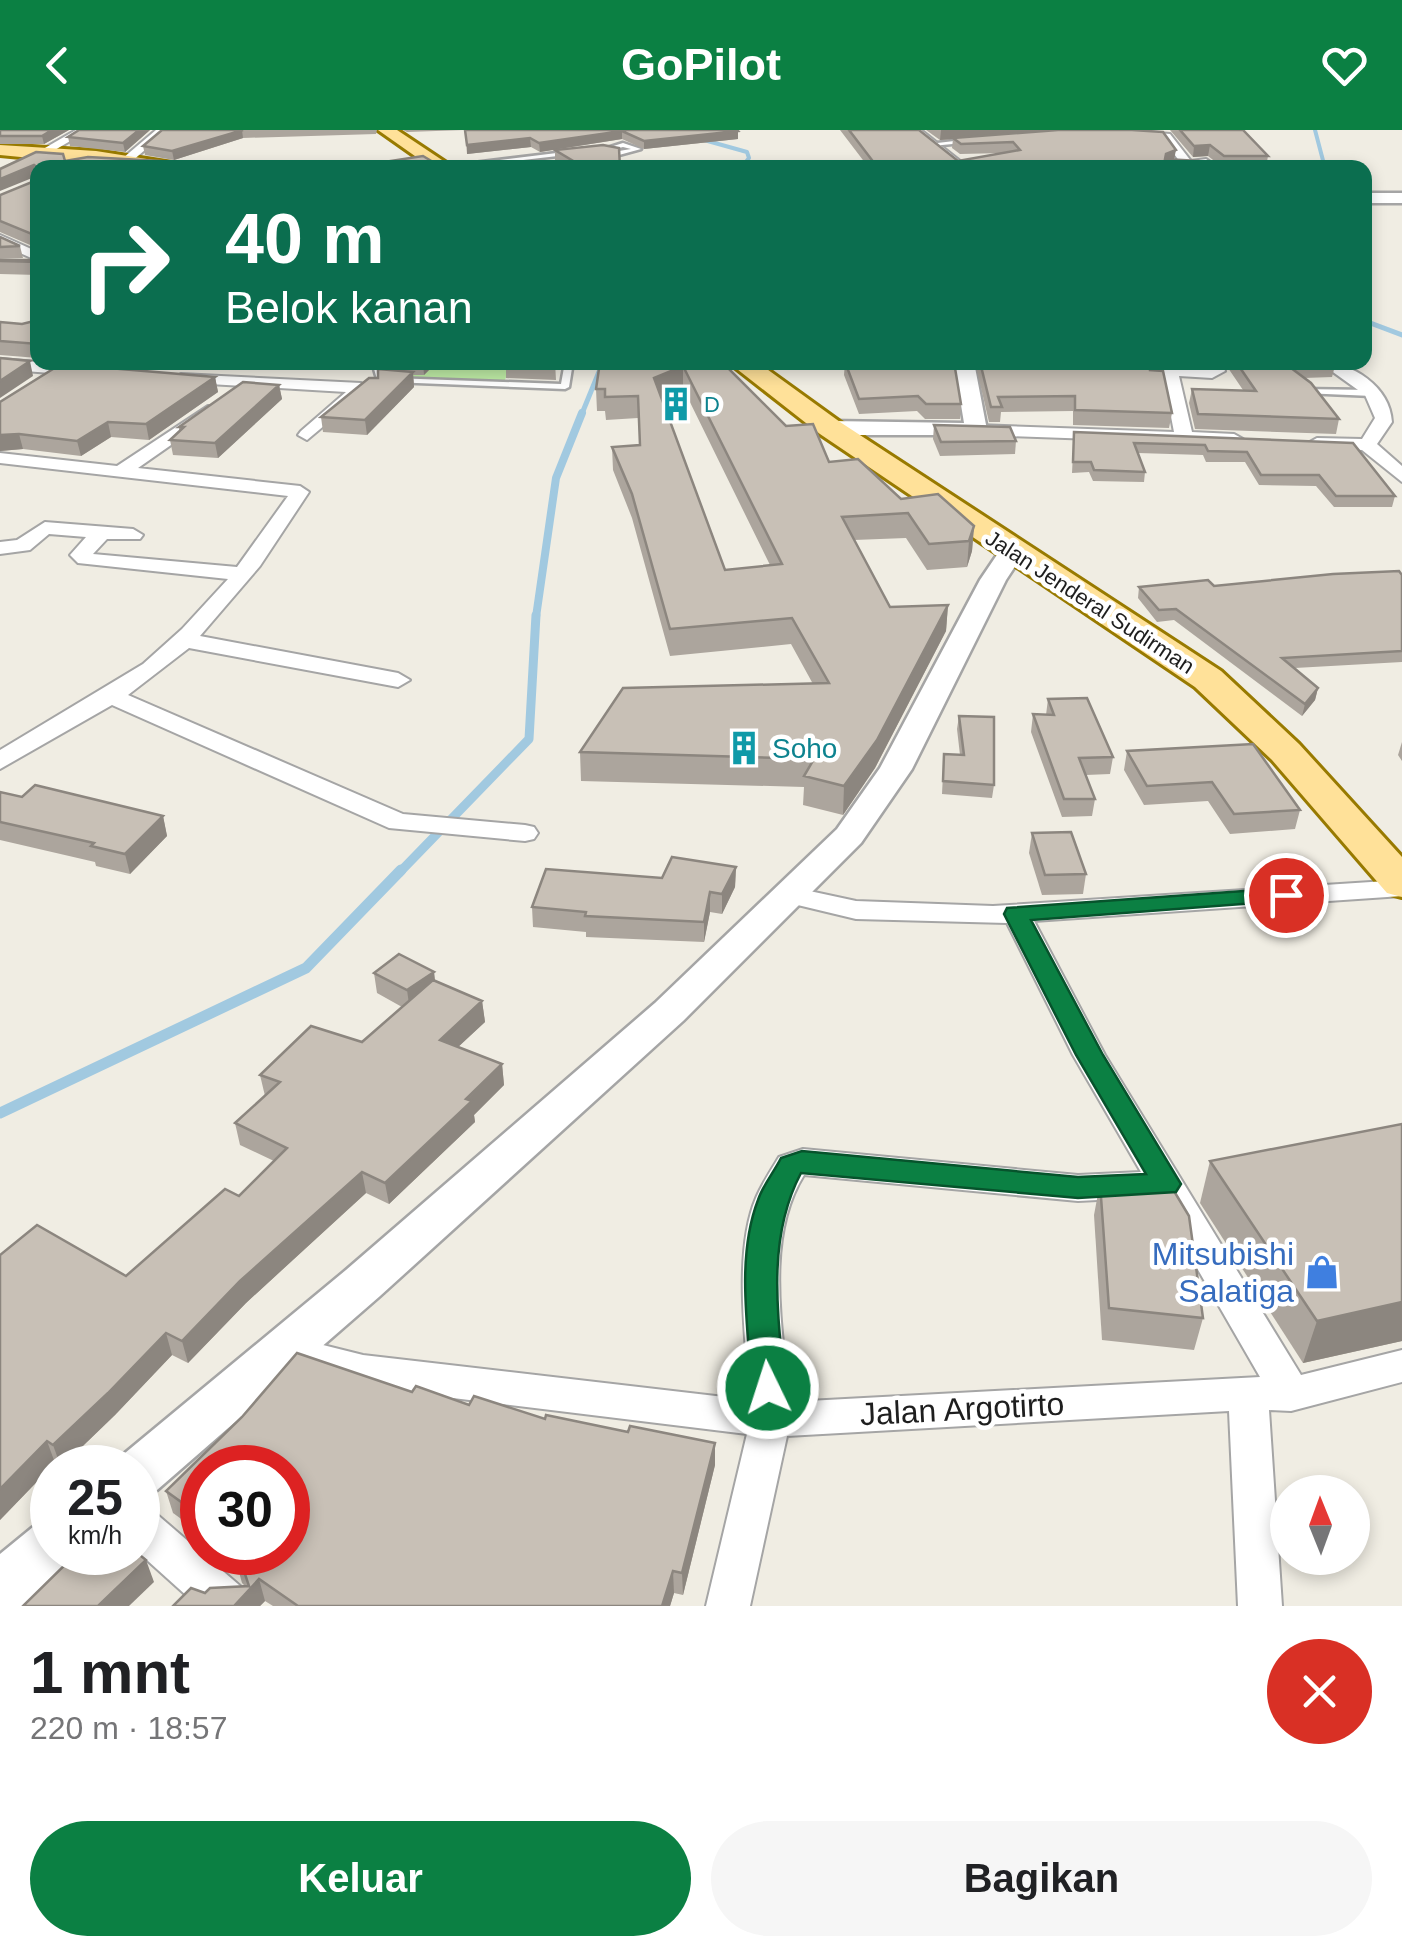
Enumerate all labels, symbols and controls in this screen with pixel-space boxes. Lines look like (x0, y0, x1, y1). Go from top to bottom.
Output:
icon: back (30, 38, 85, 93)
icon: heart (1317, 38, 1372, 93)
text: GoPilot (621, 39, 781, 90)
icon: right (60, 200, 190, 330)
text: 40 m (225, 200, 385, 278)
text: Belok kanan (225, 282, 473, 333)
building icon: D (657, 385, 695, 423)
place label: D (704, 392, 720, 417)
street label: Jalan Jenderal Sudirman (981, 525, 1199, 679)
building icon: Soho (725, 729, 763, 767)
place label: Soho (772, 733, 837, 764)
pin (1244, 853, 1329, 938)
icon: arrive (1259, 868, 1314, 923)
place label: Mitsubishi Salatiga (1152, 1236, 1294, 1309)
shop icon: Mitsubishi Salatiga (1303, 1253, 1341, 1291)
position arrow (716, 1336, 820, 1440)
street label: Jalan Argotirto (859, 1386, 1065, 1432)
speed limit sign: 30 (180, 1445, 310, 1575)
text: 25 (67, 1470, 123, 1526)
north arrow (1270, 1475, 1370, 1575)
map controls (1270, 1475, 1370, 1575)
text: km/h (68, 1521, 122, 1549)
text: 1 mnt (30, 1639, 190, 1706)
button: close (1267, 1639, 1372, 1744)
text: 220 m · 18:57 (30, 1710, 227, 1746)
button: Keluar (30, 1821, 691, 1936)
button: Bagikan (711, 1821, 1372, 1936)

